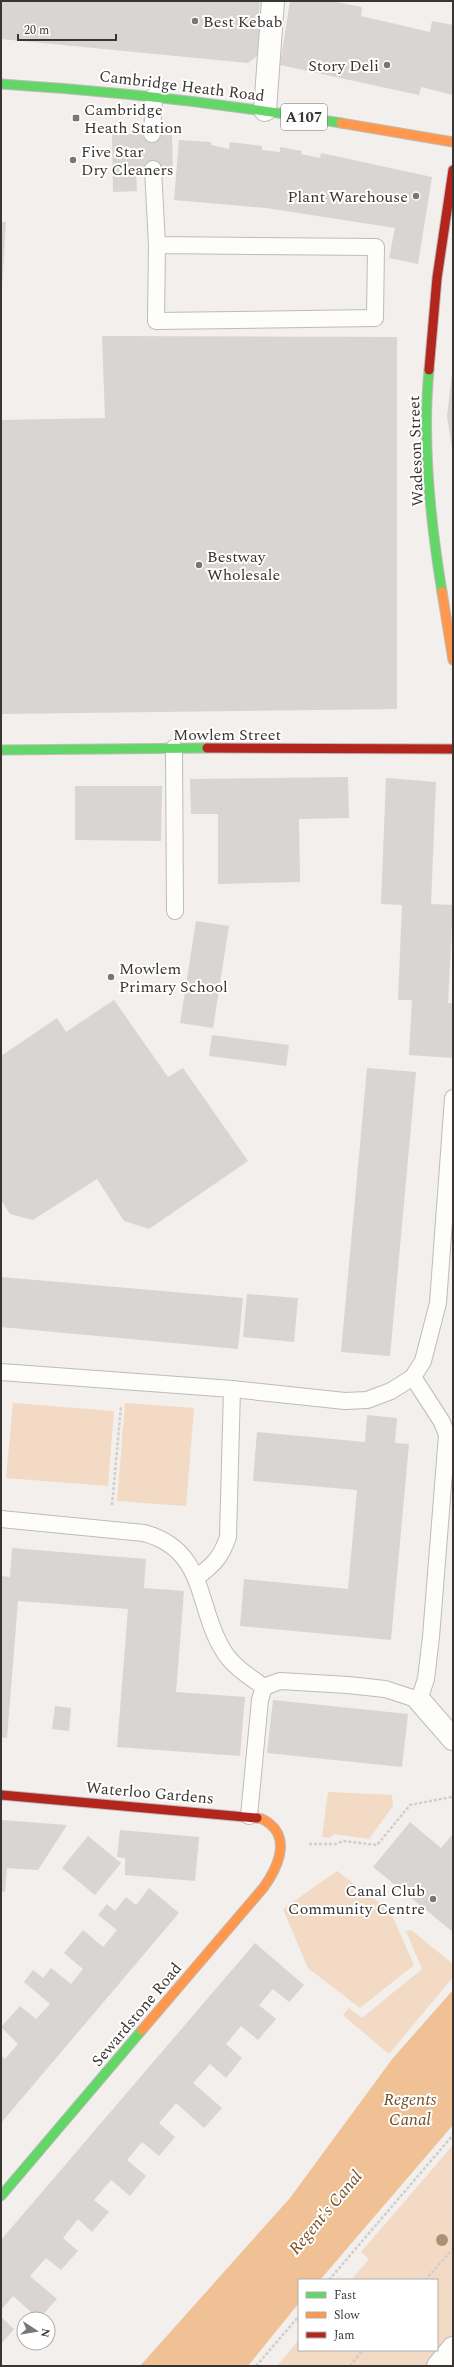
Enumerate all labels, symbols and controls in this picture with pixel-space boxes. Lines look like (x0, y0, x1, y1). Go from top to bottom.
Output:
place label: Best Kebab (203, 10, 283, 34)
scale bar (18, 16, 116, 42)
marker: Best Kebab (190, 16, 200, 26)
text: 20 m (24, 21, 49, 40)
place label: Story Deli (308, 54, 379, 78)
marker: Story Deli (382, 60, 392, 70)
street label: Cambridge Heath Road (98, 64, 266, 108)
place label: Cambridge Heath Station (84, 98, 182, 140)
road number: A107 (281, 104, 327, 130)
marker: Cambridge Heath Station (71, 113, 81, 123)
place label: Five Star Dry Cleaners (81, 140, 174, 182)
marker: Five Star Dry Cleaners (68, 155, 78, 165)
place label: Plant Warehouse (287, 185, 408, 209)
marker: Plant Warehouse (411, 191, 421, 201)
street label: Wadeson Street (402, 395, 430, 507)
place label: Bestway Wholesale (207, 545, 280, 587)
marker: Bestway Wholesale (194, 560, 204, 570)
street label: Mowlem Street (173, 723, 281, 747)
place label: Mowlem Primary School (119, 957, 228, 999)
marker: Mowlem Primary School (106, 972, 116, 982)
street label: Waterloo Gardens (85, 1775, 215, 1811)
place label: Canal Club Community Centre (288, 1879, 425, 1921)
marker: Canal Club Community Centre (428, 1894, 438, 1904)
street label: Sewardstone Road (86, 1957, 188, 2072)
water label: Regents Canal (383, 2087, 437, 2133)
water label: Regent's Canal (283, 2164, 369, 2261)
legend (298, 2279, 438, 2351)
text: Fast (334, 2286, 356, 2305)
text: Slow (334, 2306, 360, 2325)
north arrow (16, 2311, 56, 2351)
text: Jam (334, 2326, 355, 2345)
text: N (36, 2327, 55, 2339)

